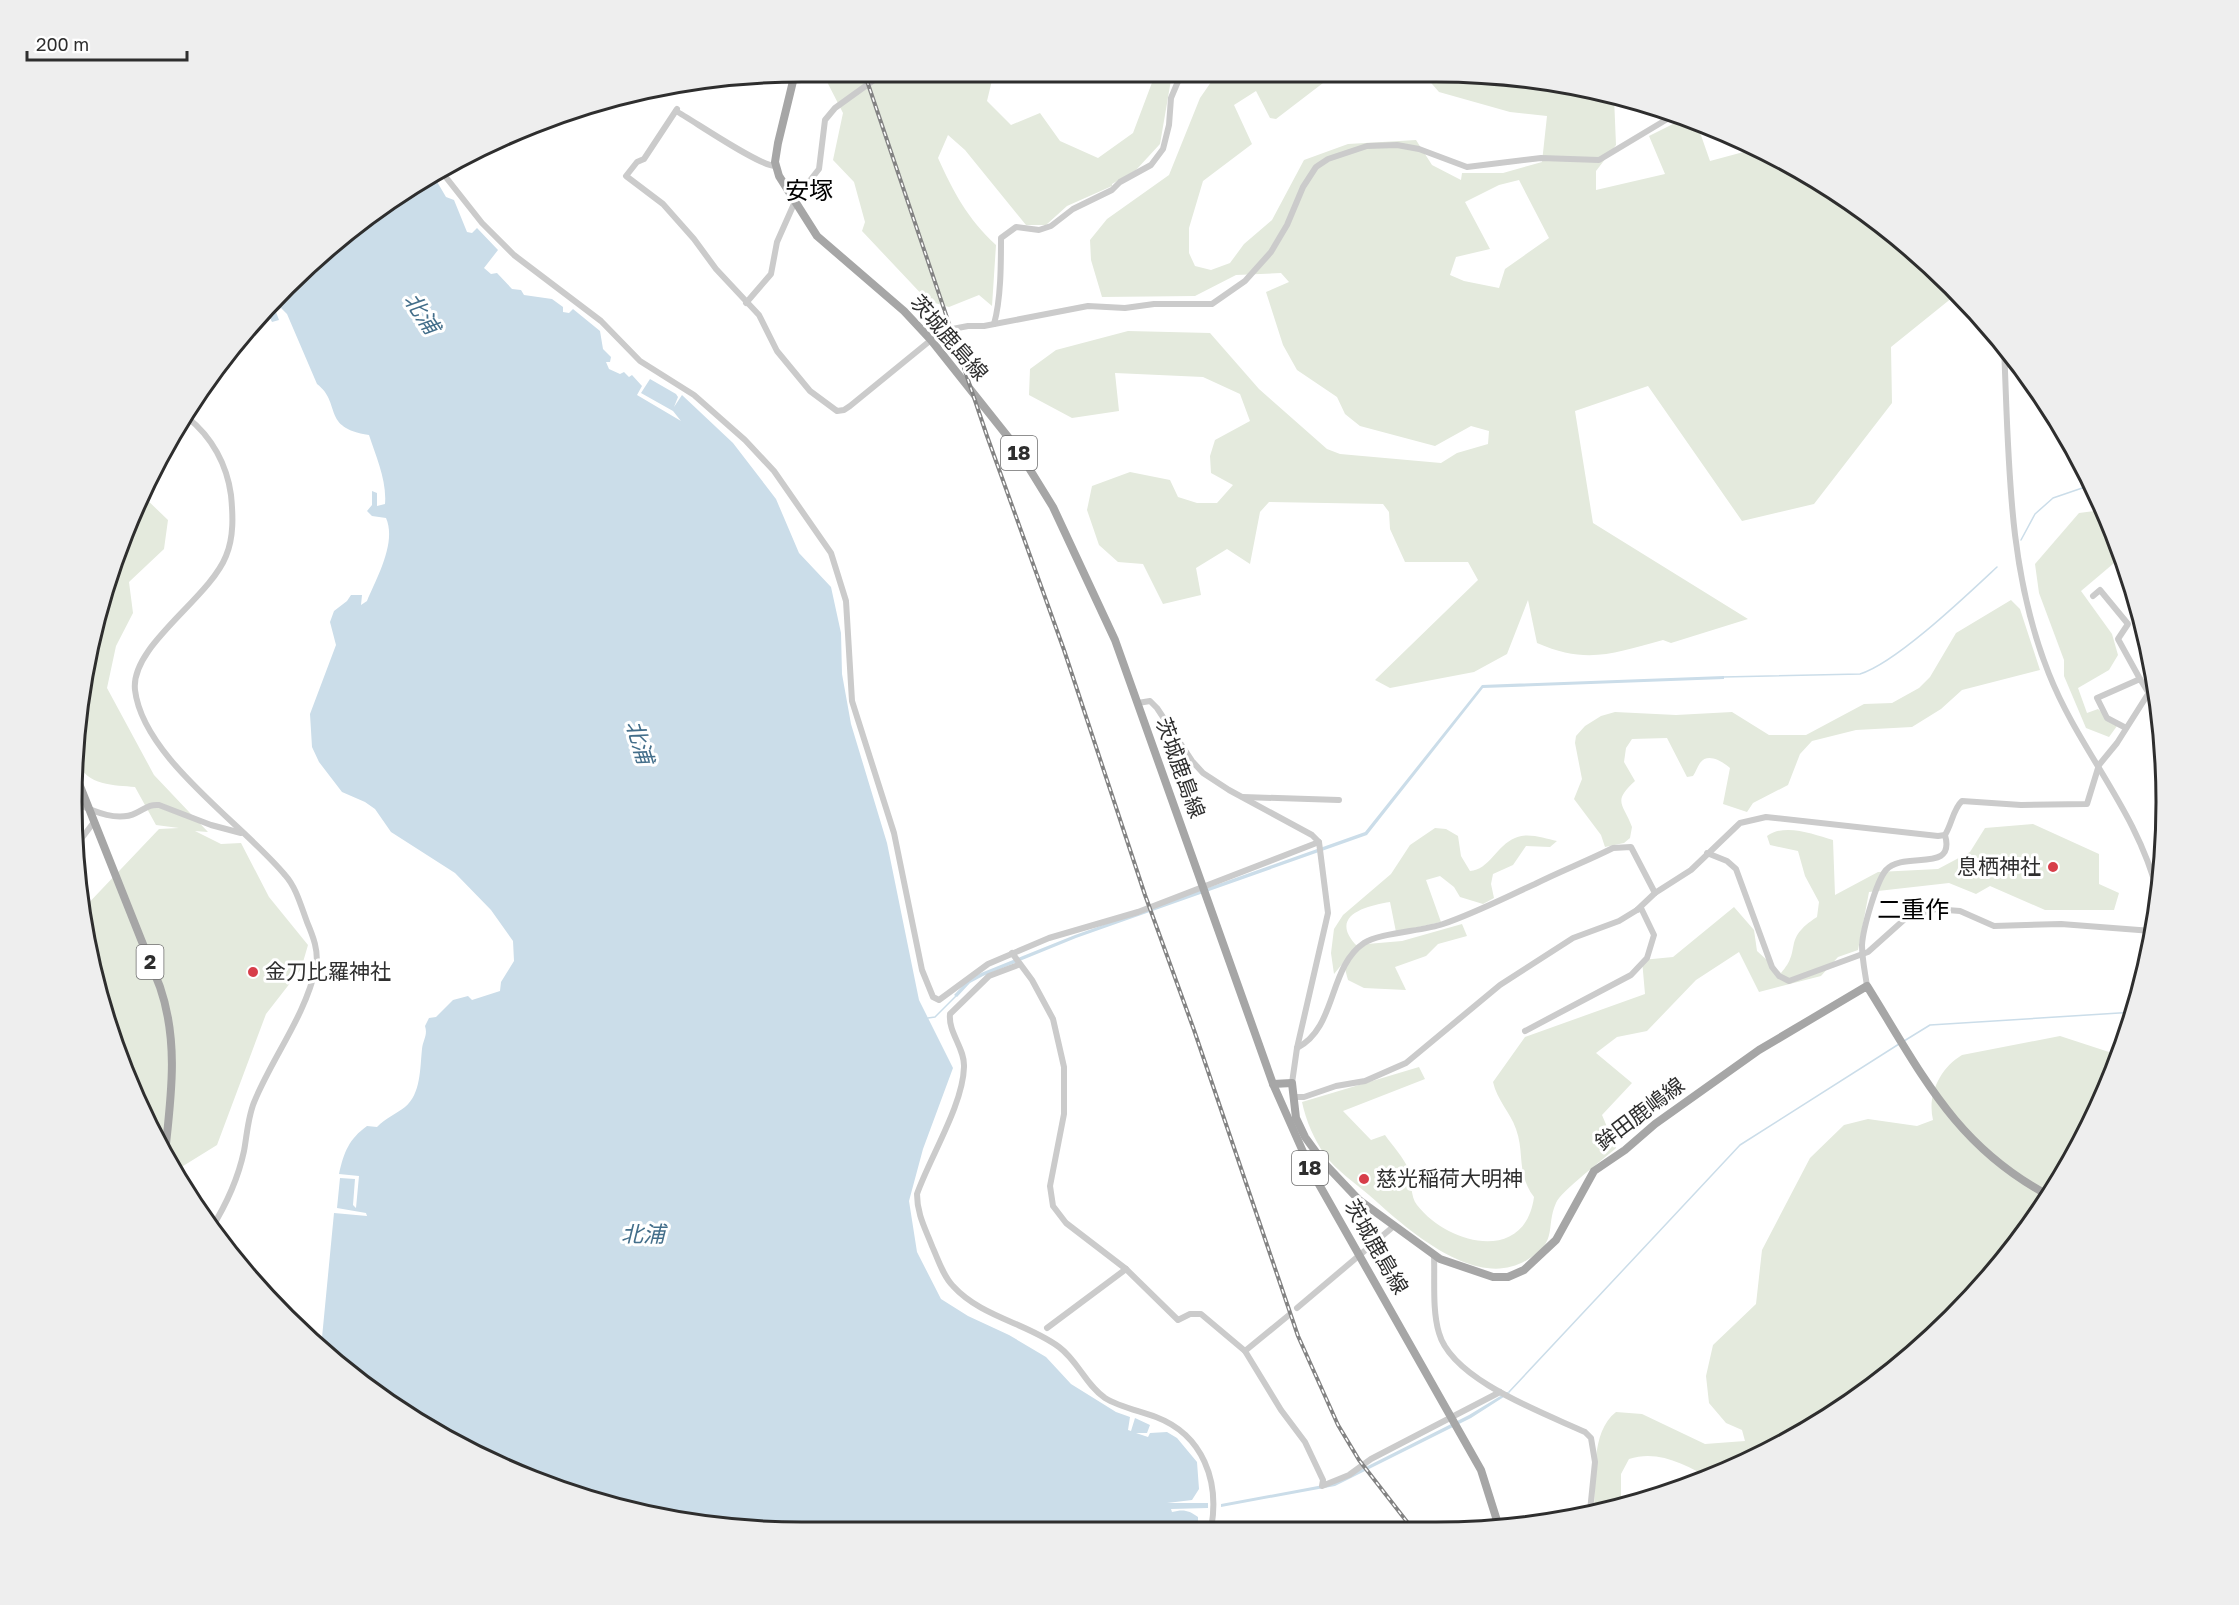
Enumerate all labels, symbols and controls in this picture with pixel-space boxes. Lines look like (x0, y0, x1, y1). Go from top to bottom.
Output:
scale bar (27, 24, 188, 62)
text: 200 m (36, 33, 89, 55)
district label: 安塚 (785, 175, 833, 204)
water label: 北浦 (399, 287, 448, 341)
street label: 茨城鹿島線 (906, 289, 994, 385)
road number: 18 (1001, 436, 1037, 470)
street label: 茨城鹿島線 (1151, 714, 1211, 821)
water label: 北浦 (621, 717, 661, 770)
place label: 息栖神社 (1957, 853, 2041, 879)
marker: 息栖神社 (2046, 860, 2060, 874)
district label: 二重作 (1877, 894, 1949, 923)
road number: 2 (136, 945, 164, 979)
place label: 金刀比羅神社 (265, 958, 391, 984)
marker: 金刀比羅神社 (246, 965, 260, 979)
street label: 鉾田鹿嶋線 (1590, 1071, 1689, 1155)
road number: 18 (1292, 1151, 1328, 1185)
place label: 慈光稲荷大明神 (1376, 1165, 1523, 1191)
marker: 慈光稲荷大明神 (1357, 1172, 1371, 1186)
street label: 茨城鹿島線 (1339, 1195, 1414, 1298)
water label: 北浦 (621, 1220, 668, 1247)

